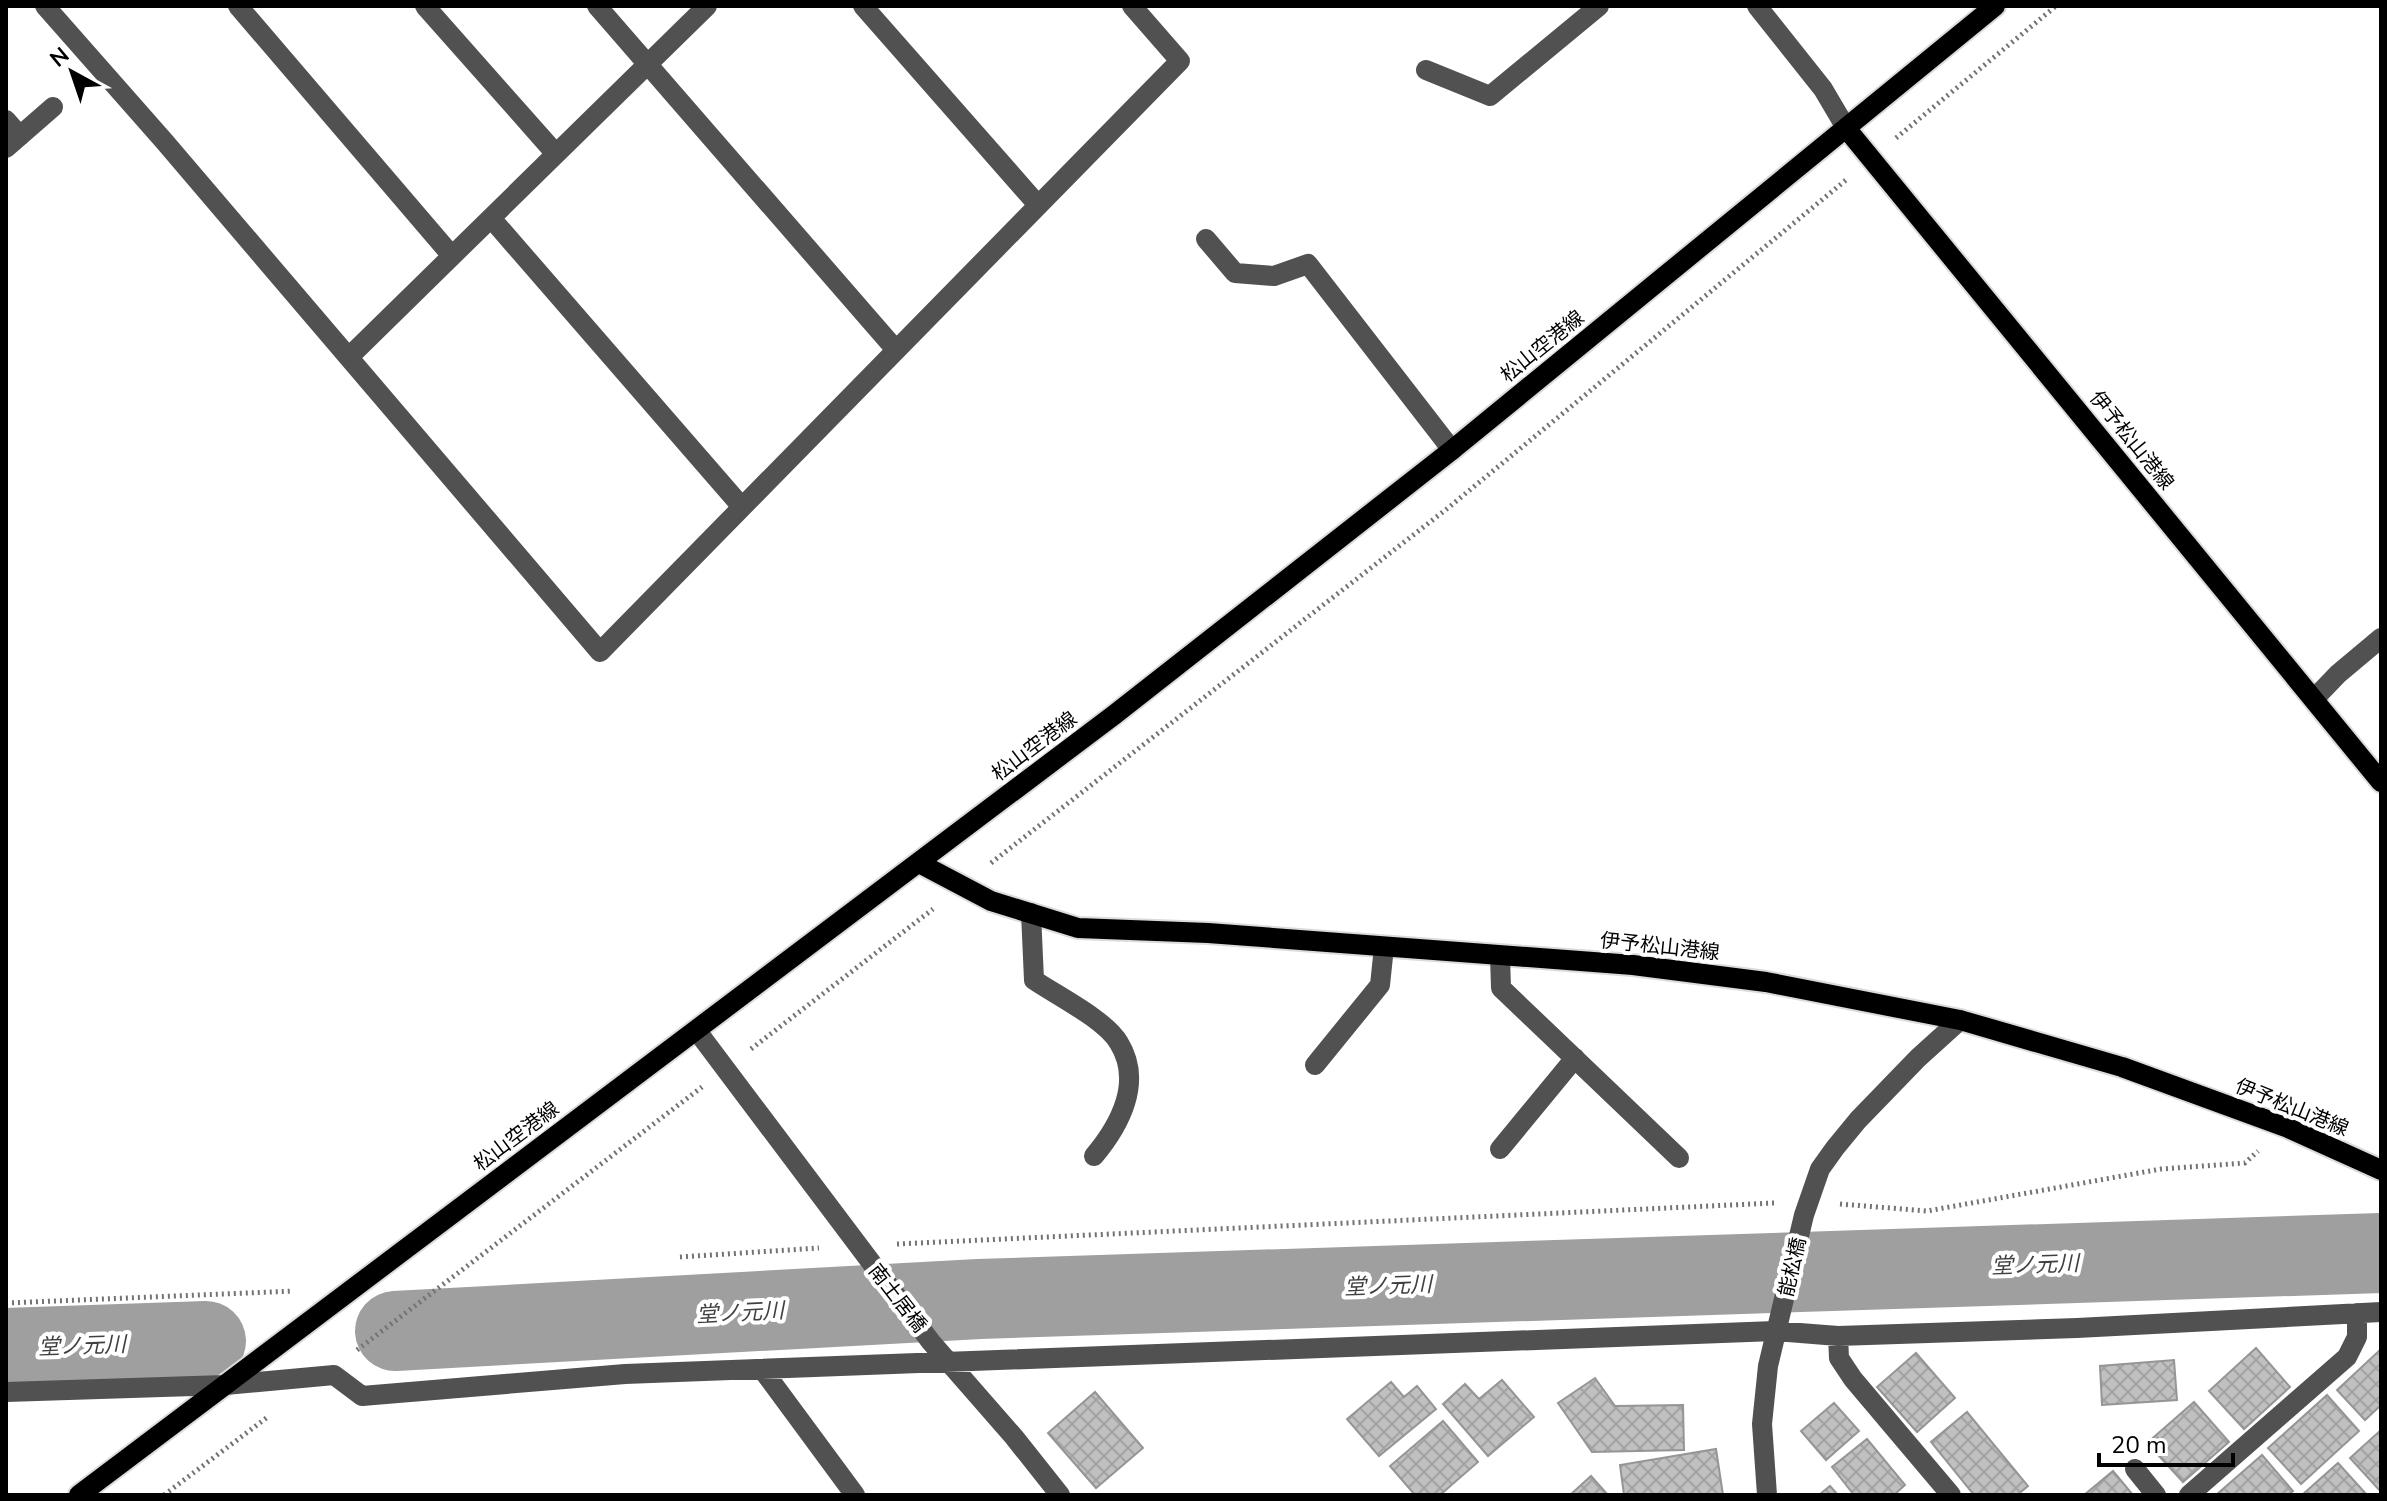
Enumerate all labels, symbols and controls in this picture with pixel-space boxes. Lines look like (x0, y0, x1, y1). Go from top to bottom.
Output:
north arrow (32, 32, 112, 112)
text: N (44, 41, 76, 74)
street label: 松山空港線 (1495, 304, 1590, 388)
street label: 伊予松山港線 (2083, 385, 2180, 495)
street label: 松山空港線 (986, 706, 1082, 787)
street label: 伊予松山港線 (1599, 927, 1721, 966)
street label: 伊予松山港線 (2231, 1072, 2353, 1142)
street label: 松山空港線 (468, 1096, 564, 1177)
street label: 能松橋 (1773, 1235, 1812, 1299)
water label: 堂ノ元川 (1991, 1248, 2082, 1282)
street label: 南土居橋 (862, 1258, 933, 1338)
water label: 堂ノ元川 (1344, 1269, 1435, 1303)
water label: 堂ノ元川 (695, 1296, 787, 1330)
water label: 堂ノ元川 (38, 1329, 129, 1363)
scale bar (2099, 1417, 2233, 1467)
text: 20 m (2111, 1429, 2167, 1461)

